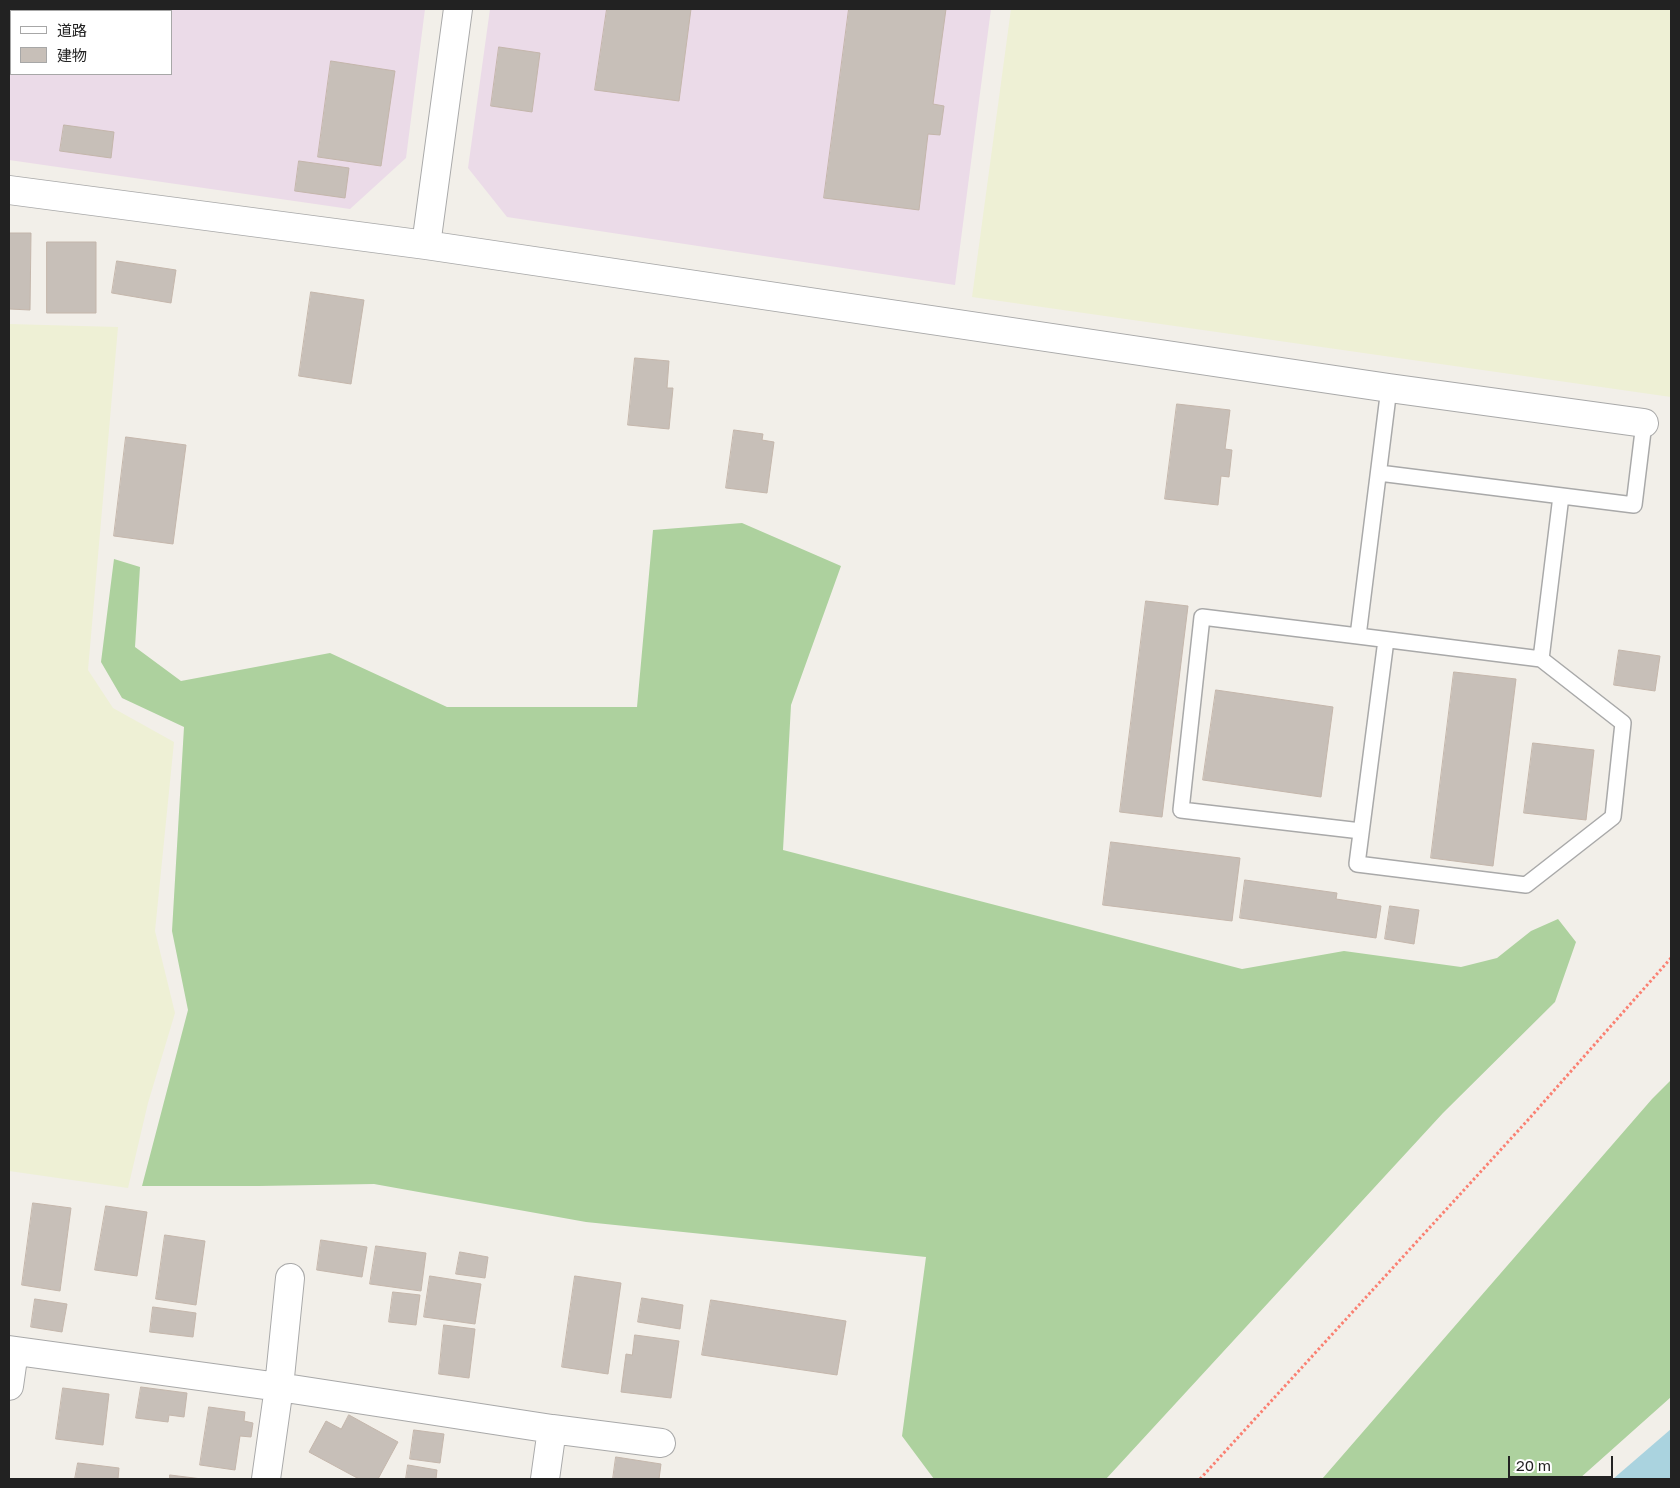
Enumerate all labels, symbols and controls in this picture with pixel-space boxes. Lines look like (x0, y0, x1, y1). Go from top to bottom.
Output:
legend (10, 10, 172, 75)
text: 道路 (57, 21, 87, 39)
text: 建物 (57, 46, 87, 64)
scale bar (1510, 1446, 1615, 1478)
text: 20 m (1516, 1456, 1551, 1474)

